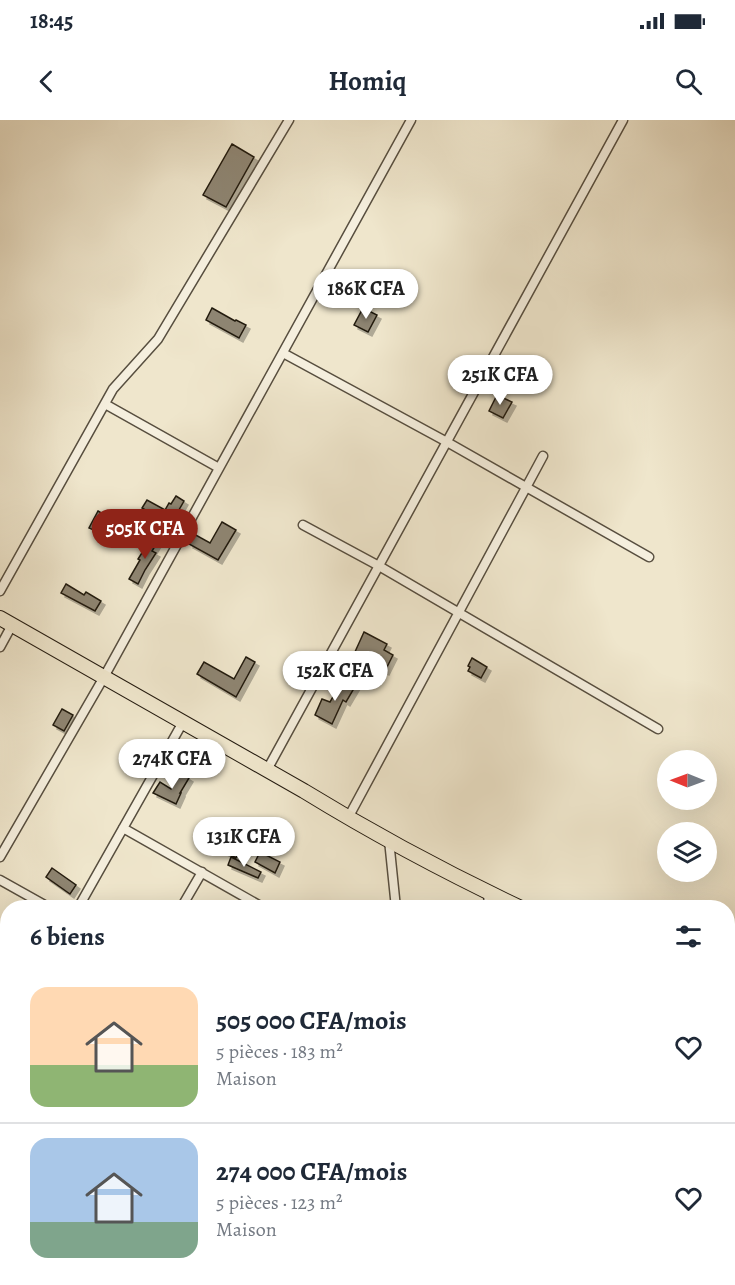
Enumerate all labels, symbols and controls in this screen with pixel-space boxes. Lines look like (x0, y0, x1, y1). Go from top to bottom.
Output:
text: 18:45 (30, 6, 73, 36)
text: Homiq (328, 63, 407, 99)
icon: back (30, 65, 63, 98)
icon: search (672, 65, 705, 98)
pin: 186K CFA (304, 269, 428, 320)
text: 186K CFA (327, 275, 405, 302)
pin: 251K CFA (438, 355, 562, 406)
text: 251K CFA (462, 361, 538, 388)
pin: 505K CFA (83, 509, 207, 560)
text: 505K CFA (106, 515, 184, 542)
pin: 152K CFA (273, 651, 397, 702)
text: 152K CFA (297, 657, 373, 684)
pin: 274K CFA (110, 739, 234, 790)
text: 274K CFA (133, 745, 211, 772)
north arrow (657, 750, 717, 810)
map controls (657, 750, 717, 882)
pin: 131K CFA (182, 817, 306, 868)
button: layers (657, 822, 717, 882)
text: 131K CFA (207, 823, 281, 850)
text: 6 biens (30, 919, 105, 954)
icon: filters (672, 920, 705, 953)
text: 505 000 CFA/mois (216, 1003, 407, 1038)
icon: home (78, 1011, 150, 1083)
icon: heart (672, 1031, 705, 1064)
text: 5 pièces · 183 m² (216, 1038, 343, 1065)
text: Maison (216, 1065, 277, 1092)
text: 274 000 CFA/mois (216, 1154, 407, 1189)
icon: home (78, 1162, 150, 1234)
icon: heart (672, 1182, 705, 1215)
text: 5 pièces · 123 m² (216, 1189, 343, 1216)
text: Maison (216, 1216, 277, 1243)

